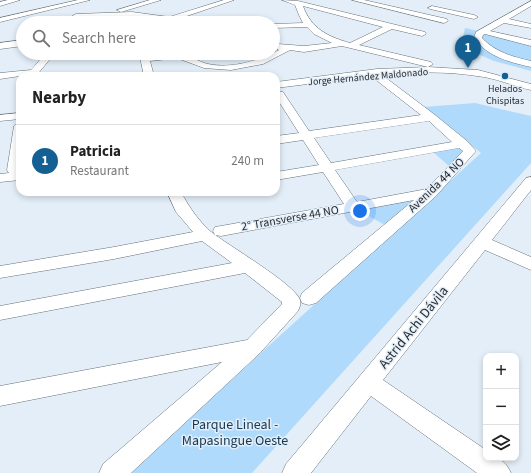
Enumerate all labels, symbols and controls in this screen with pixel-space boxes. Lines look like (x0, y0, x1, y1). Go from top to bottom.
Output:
search box (16, 16, 280, 60)
icon: search (30, 27, 52, 49)
text: Search here (62, 28, 136, 49)
pin: 1 (455, 35, 481, 68)
street label: Jorge Hernández Maldonado (307, 65, 429, 89)
marker: Helados Chispitas (500, 71, 510, 81)
place label: Helados Chispitas (486, 82, 524, 108)
text: Nearby (32, 86, 86, 110)
text: Patricia (70, 141, 121, 162)
text: 1 (42, 152, 48, 170)
text: 240 m (231, 152, 264, 170)
street label: Avenida 44 NO (404, 154, 468, 217)
text: Restaurant (70, 162, 129, 180)
your location (350, 201, 370, 221)
street label: 2° Transverse 44 NO (240, 202, 340, 235)
street label: Astrid Achi Dávila (374, 282, 453, 373)
map controls (483, 353, 519, 461)
button: + (483, 353, 519, 389)
button: − (483, 389, 519, 425)
park label: Parque Lineal - Mapasingue Oeste (182, 415, 288, 451)
button: layers (483, 425, 519, 461)

